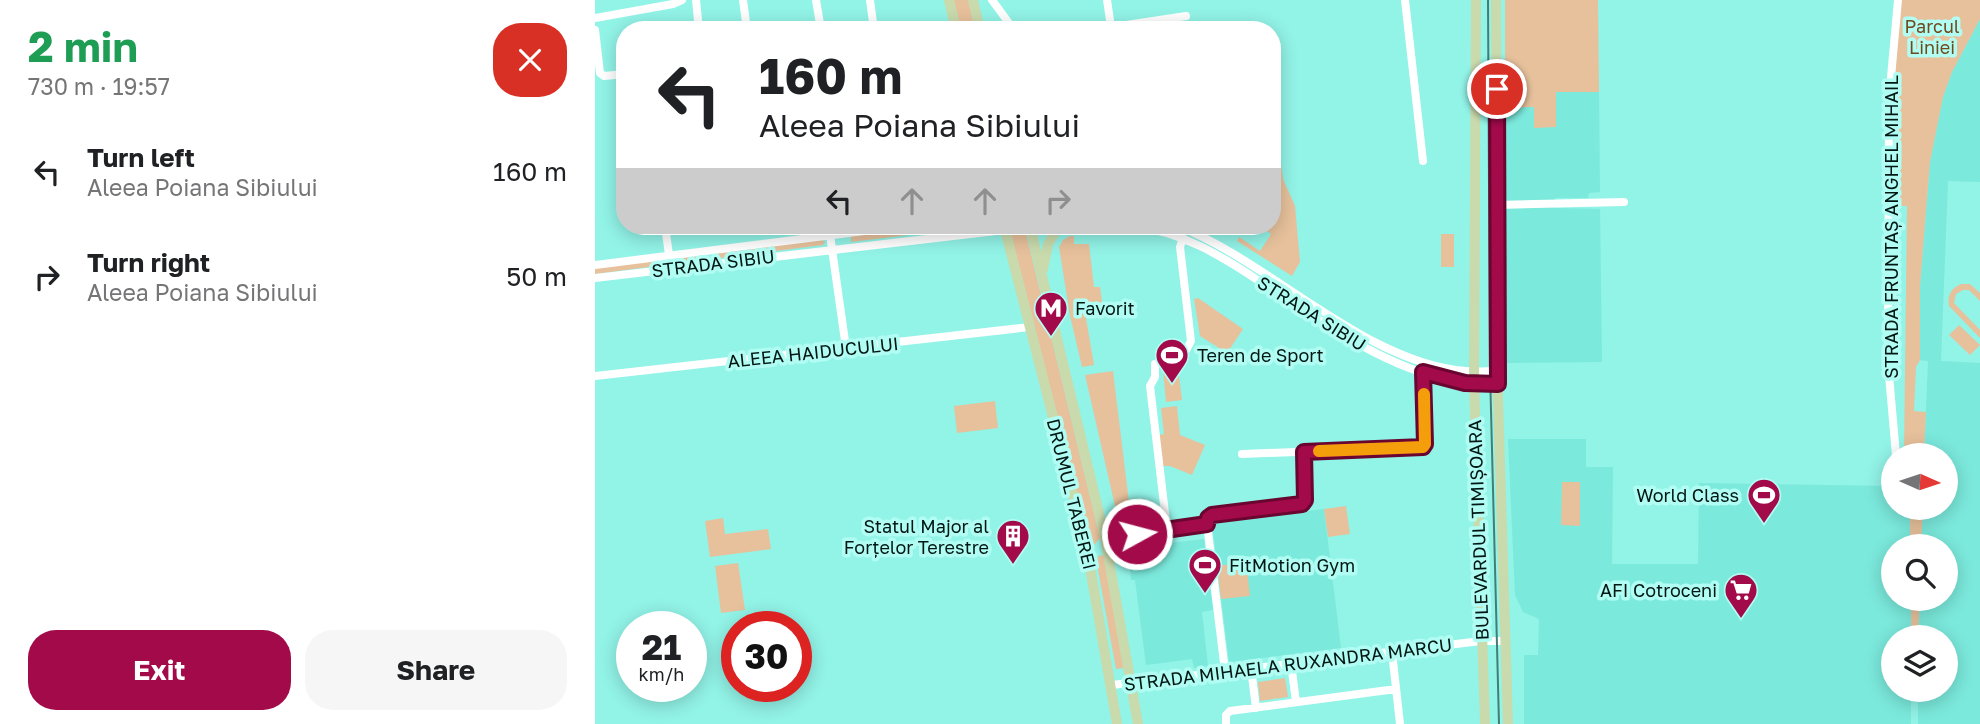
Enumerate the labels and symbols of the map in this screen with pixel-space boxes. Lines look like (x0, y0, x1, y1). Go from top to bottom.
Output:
park label: Parcul Liniei (1904, 15, 1960, 58)
pin (1467, 59, 1527, 119)
street label: STRADA FRUNTAȘ ANGHEL MIHAIL (1880, 75, 1902, 379)
street label: STRADA SIBIU (650, 245, 776, 281)
street label: STRADA SIBIU (1254, 271, 1370, 355)
metro station icon: Favorit (1032, 289, 1070, 338)
place label: Favorit (1075, 297, 1135, 319)
street label: ALEEA HAIDUCULUI (726, 332, 900, 372)
sports icon: Teren de Sport (1153, 336, 1191, 385)
place label: Teren de Sport (1197, 344, 1324, 366)
street label: DRUMUL TABEREI (1043, 416, 1101, 572)
street label: BULEVARDUL TIMIȘOARA (1463, 419, 1493, 641)
north arrow (1881, 443, 1958, 520)
sports icon: World Class (1745, 476, 1783, 525)
place label: World Class (1636, 484, 1739, 506)
position arrow (1100, 497, 1174, 571)
place label: Statul Major al Forțelor Terestre (844, 515, 989, 558)
building icon: Statul Major al Forțelor Terestre (994, 517, 1032, 566)
sports icon: FitMotion Gym (1186, 546, 1224, 595)
place label: FitMotion Gym (1229, 554, 1355, 576)
supermarket icon: AFI Cotroceni (1722, 571, 1760, 620)
place label: AFI Cotroceni (1600, 579, 1717, 601)
speed limit sign: 30 (721, 611, 812, 702)
street label: STRADA MIHAELA RUXANDRA MARCU (1123, 633, 1453, 695)

